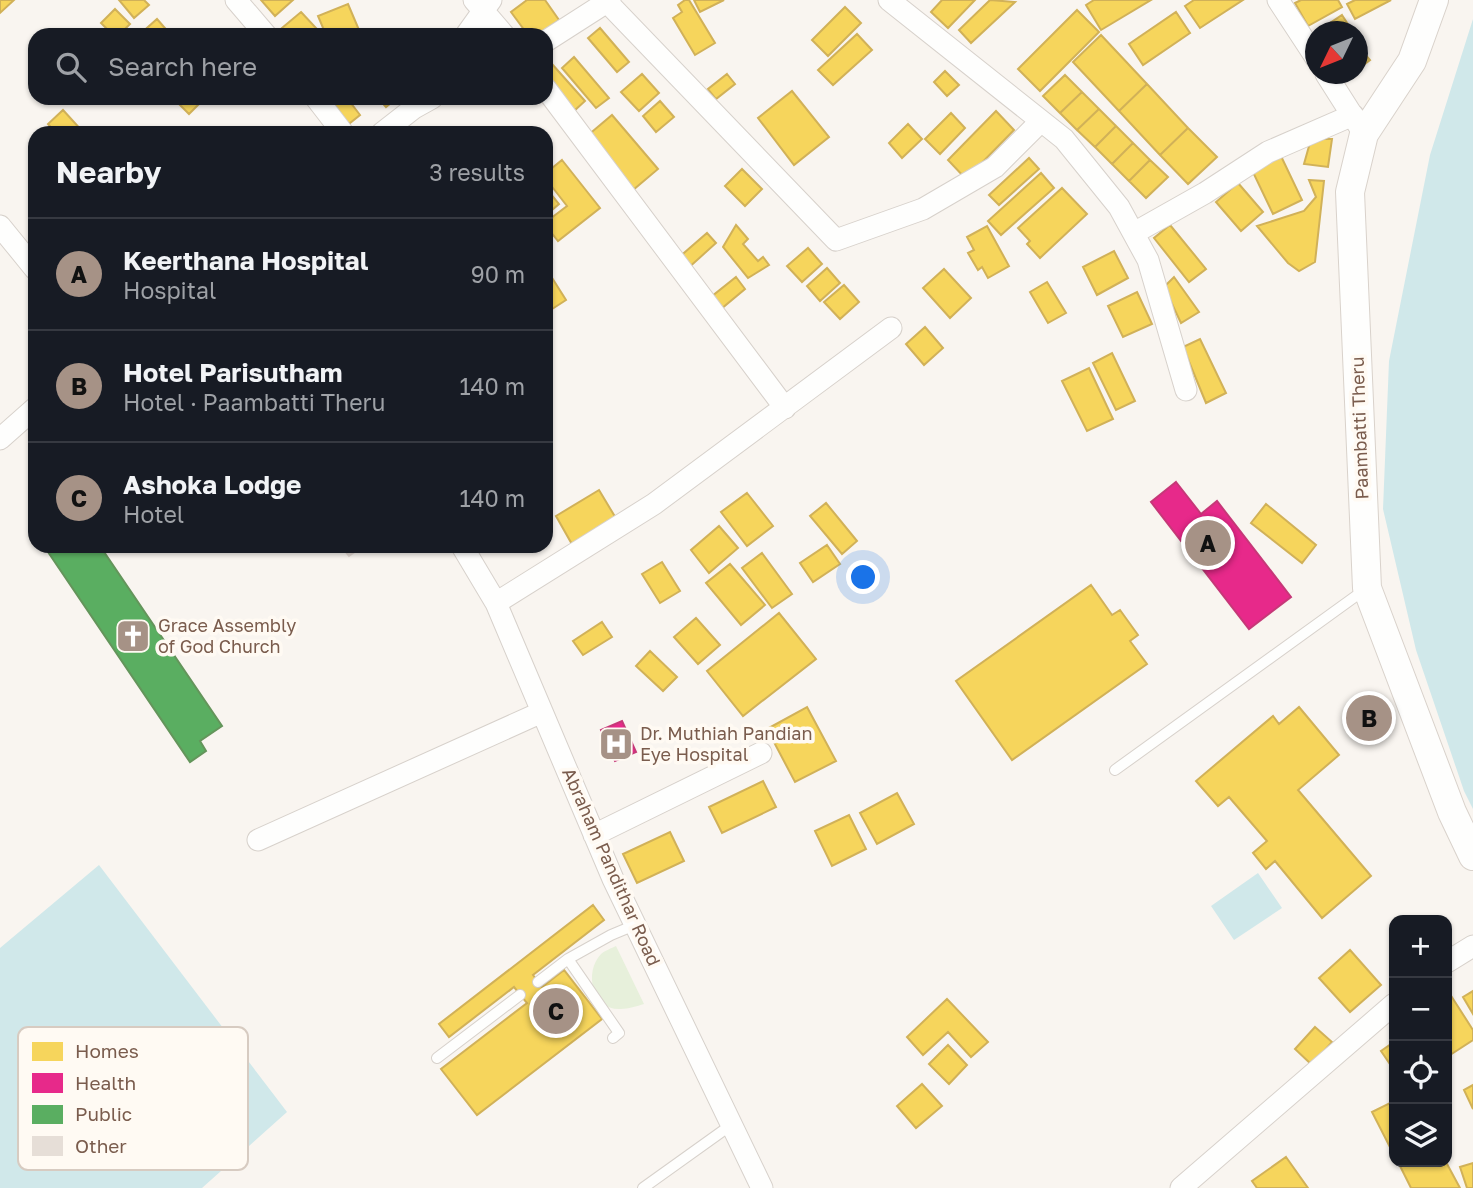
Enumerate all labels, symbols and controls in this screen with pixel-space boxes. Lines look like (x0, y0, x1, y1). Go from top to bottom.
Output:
north arrow (1305, 21, 1368, 84)
search box (28, 28, 553, 105)
icon: search (52, 48, 90, 86)
text: Search here (108, 51, 257, 82)
text: Nearby (56, 154, 161, 190)
text: 3 results (429, 158, 525, 186)
text: Keerthana Hospital (123, 245, 368, 276)
text: A (71, 260, 87, 288)
text: 90 m (471, 260, 525, 288)
text: Hospital (123, 276, 216, 304)
street label: Paambatti Theru (1346, 356, 1372, 500)
text: Hotel Parisutham (123, 357, 343, 388)
text: B (71, 372, 87, 400)
text: 140 m (459, 372, 525, 400)
text: Hotel · Paambatti Theru (123, 388, 385, 416)
text: Ashoka Lodge (123, 469, 301, 500)
text: C (71, 484, 87, 512)
text: 140 m (459, 484, 525, 512)
text: Hotel (123, 500, 184, 528)
pin: A (1185, 517, 1231, 569)
your location (846, 560, 880, 594)
place label: Grace Assembly of God Church (158, 614, 296, 657)
church icon: Grace Assembly of God Church (114, 617, 152, 655)
pin: B (1346, 692, 1392, 744)
place label: Dr. Muthiah Pandian Eye Hospital (640, 722, 813, 765)
hospital icon: Dr. Muthiah Pandian Eye Hospital (597, 725, 635, 763)
street label: Abraham Pandithar Road (558, 764, 666, 969)
map controls (1389, 915, 1452, 1167)
button: + (1389, 915, 1452, 978)
button: − (1389, 978, 1452, 1041)
pin: C (533, 985, 579, 1037)
legend (18, 1027, 248, 1170)
text: Homes (75, 1039, 139, 1062)
button: locate (1389, 1041, 1452, 1104)
text: Health (75, 1071, 136, 1094)
text: Public (75, 1102, 132, 1125)
button: layers (1389, 1104, 1452, 1167)
text: Other (75, 1134, 127, 1157)

